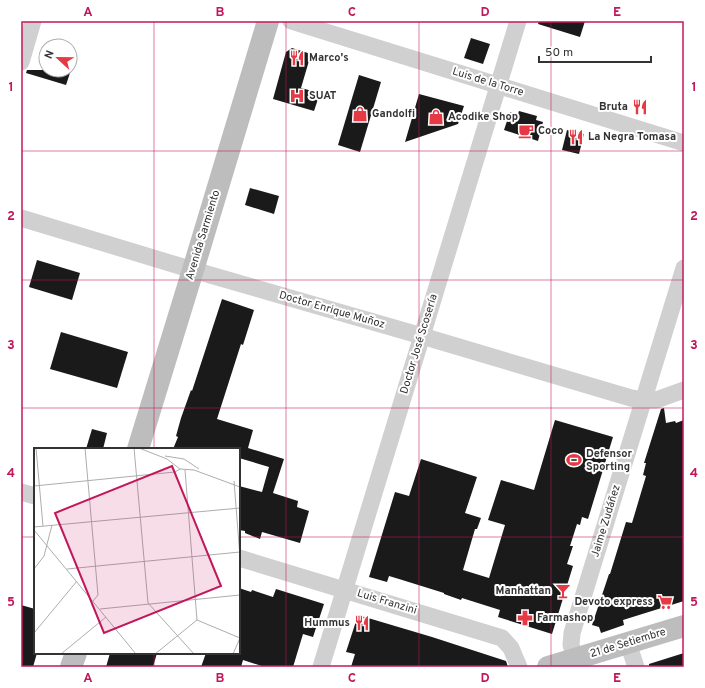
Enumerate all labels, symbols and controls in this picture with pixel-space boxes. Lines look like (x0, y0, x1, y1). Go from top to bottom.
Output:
text: A (83, 5, 93, 21)
text: B (216, 5, 225, 21)
text: C (348, 5, 356, 21)
text: D (480, 5, 490, 21)
text: E (613, 5, 621, 21)
north arrow (38, 38, 78, 78)
scale bar (539, 38, 651, 64)
text: 50 m (545, 45, 573, 61)
text: N (42, 48, 58, 61)
restaurant icon: Marco's (288, 49, 306, 67)
place label: Marco's (309, 51, 349, 65)
street label: Luis de la Torre (451, 64, 526, 100)
text: 1 (8, 80, 14, 96)
text: 1 (691, 80, 697, 96)
hospital icon: SUAT (288, 87, 306, 105)
place label: SUAT (309, 89, 337, 103)
restaurant icon: Bruta (631, 98, 649, 116)
place label: Bruta (599, 100, 628, 114)
shop icon: Gandolfi (351, 105, 369, 123)
place label: Gandolfi (372, 107, 415, 121)
shop icon: Acodike Shop (427, 108, 445, 126)
place label: Acodike Shop (448, 110, 518, 124)
cafe icon: Coco (517, 122, 535, 140)
place label: Coco (538, 124, 563, 138)
restaurant icon: La Negra Tomasa (567, 128, 585, 146)
place label: La Negra Tomasa (588, 130, 676, 144)
street label: Avenida Sarmiento (183, 188, 223, 282)
text: 2 (7, 209, 15, 225)
text: 2 (690, 209, 698, 225)
street label: Doctor Enrique Muñoz (277, 288, 387, 332)
street label: Doctor José Scosería (397, 292, 441, 396)
text: 3 (7, 338, 15, 354)
text: 3 (690, 338, 698, 354)
place label: Defensor Sporting (586, 447, 632, 474)
inset map (34, 448, 240, 654)
sports icon: Defensor Sporting (565, 451, 583, 469)
text: 4 (7, 466, 15, 482)
text: 4 (690, 466, 698, 482)
street label: Jaime Zudáñez (588, 483, 624, 559)
bar icon: Manhattan (554, 582, 572, 600)
place label: Manhattan (496, 584, 551, 598)
street label: Luis Franzini (355, 586, 419, 618)
supermarket icon: Devoto express (656, 593, 674, 611)
text: 5 (7, 595, 15, 611)
place label: Devoto express (574, 595, 653, 609)
text: 5 (690, 595, 698, 611)
pharmacy icon: Farmashop (516, 609, 534, 627)
place label: Farmashop (537, 611, 593, 625)
restaurant icon: Hummus (353, 614, 371, 632)
place label: Hummus (304, 616, 350, 630)
street label: 21 de Setiembre (588, 625, 668, 661)
text: A (83, 671, 93, 687)
text: B (216, 671, 225, 687)
text: C (348, 671, 356, 687)
text: D (480, 671, 490, 687)
text: E (613, 671, 621, 687)

